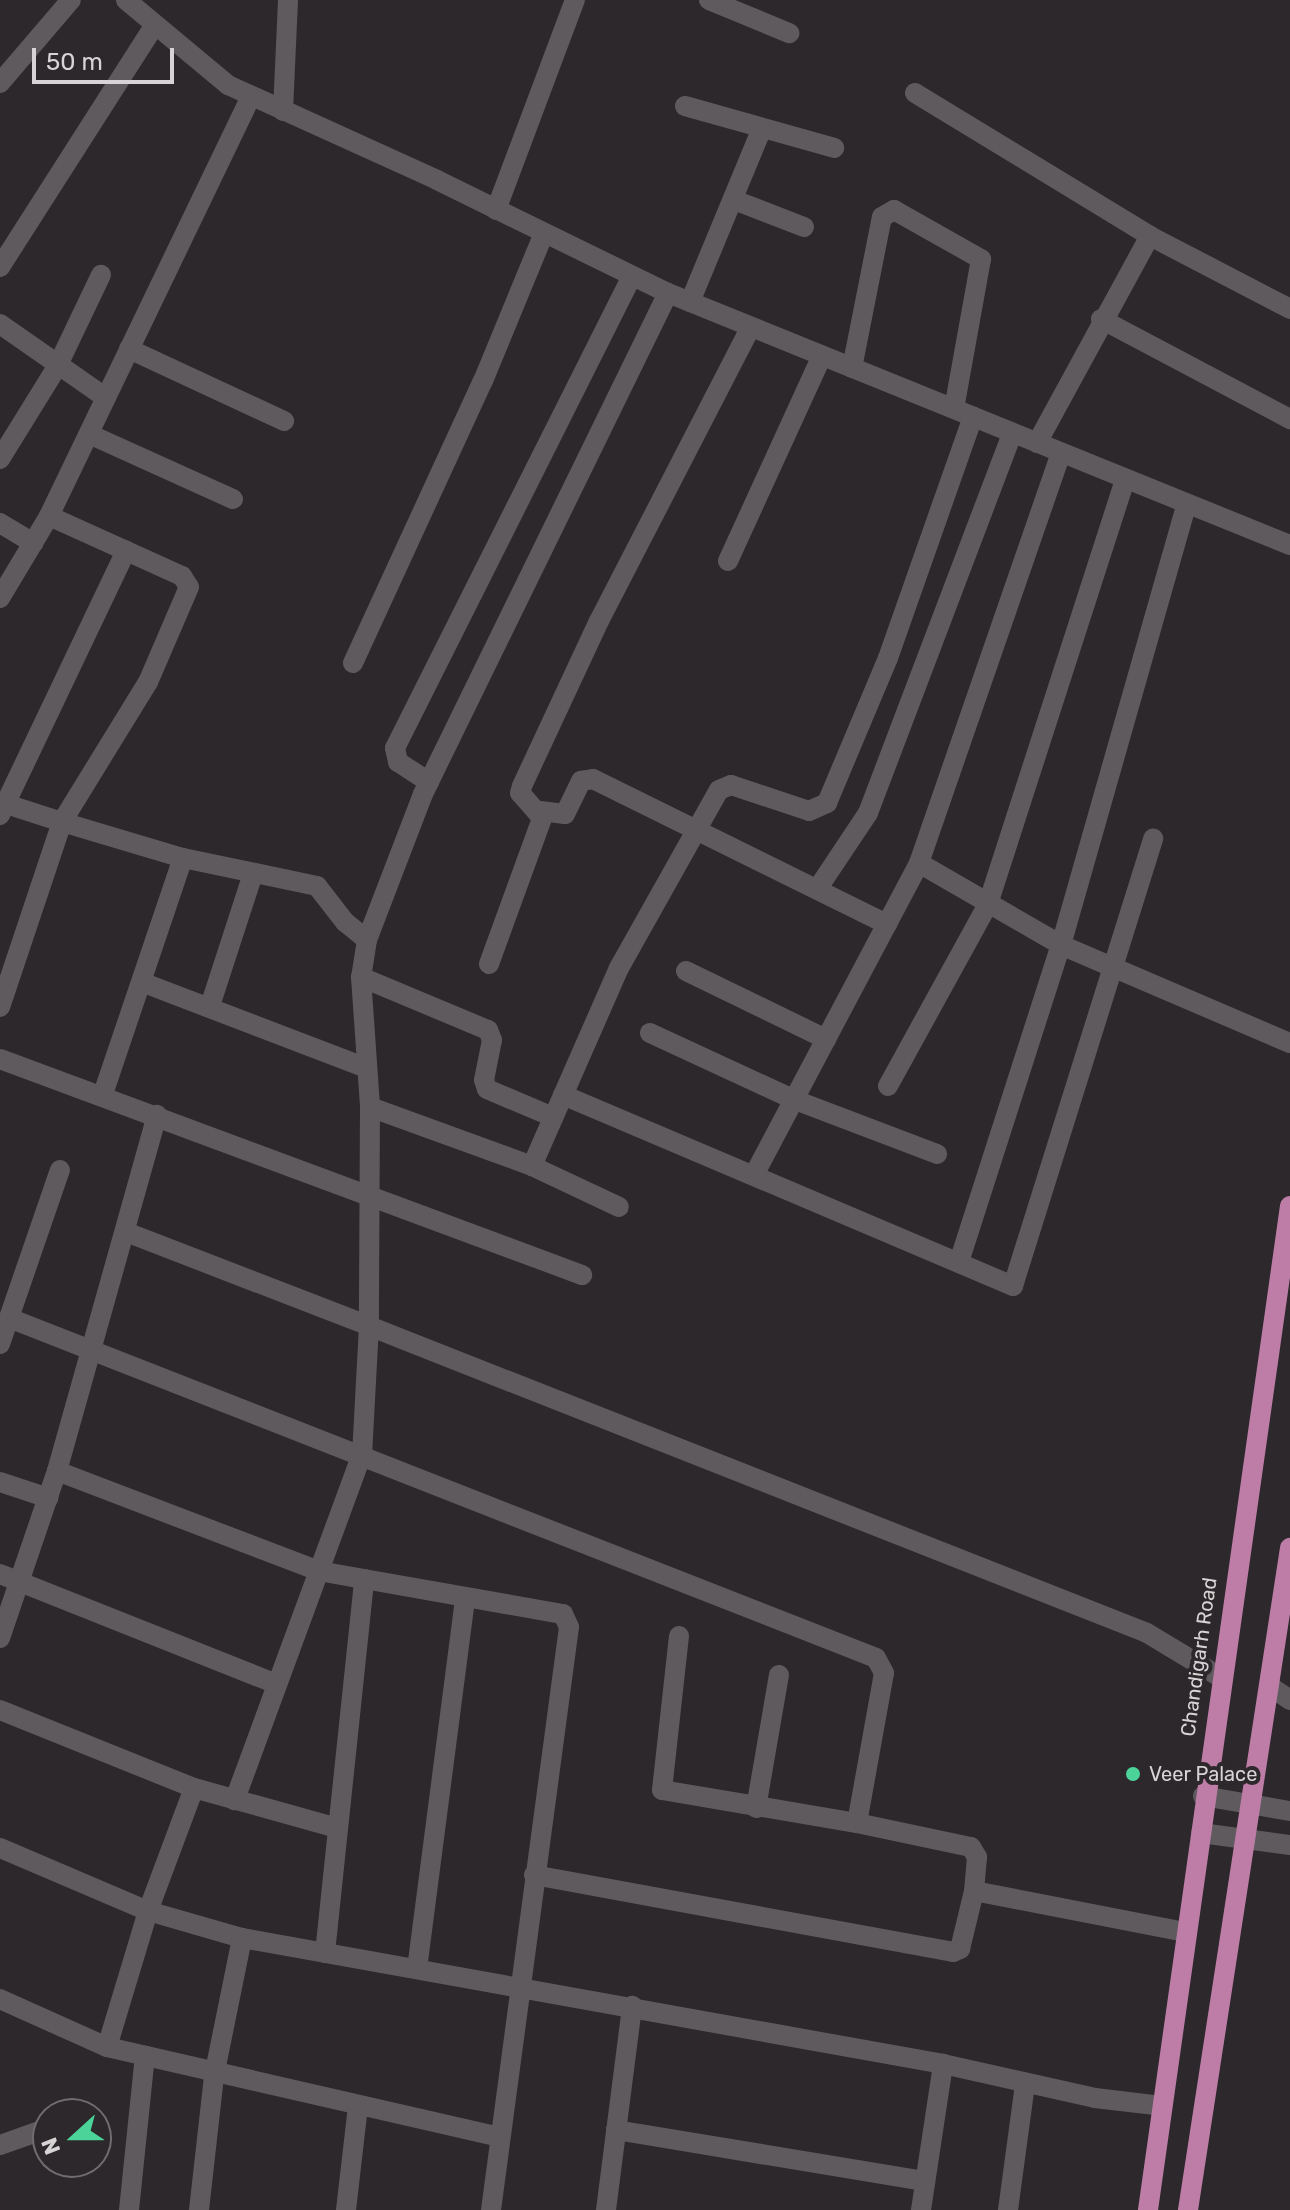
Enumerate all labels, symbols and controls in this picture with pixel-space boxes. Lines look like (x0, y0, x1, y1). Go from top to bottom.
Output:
scale bar (36, 32, 178, 82)
text: 50 m (46, 48, 103, 76)
street label: Chandigarh Road (1176, 1576, 1222, 1738)
place label: Veer Palace (1149, 1762, 1258, 1786)
marker: Veer Palace (1124, 1765, 1142, 1783)
north arrow (32, 2098, 112, 2178)
text: N (36, 2134, 66, 2158)

